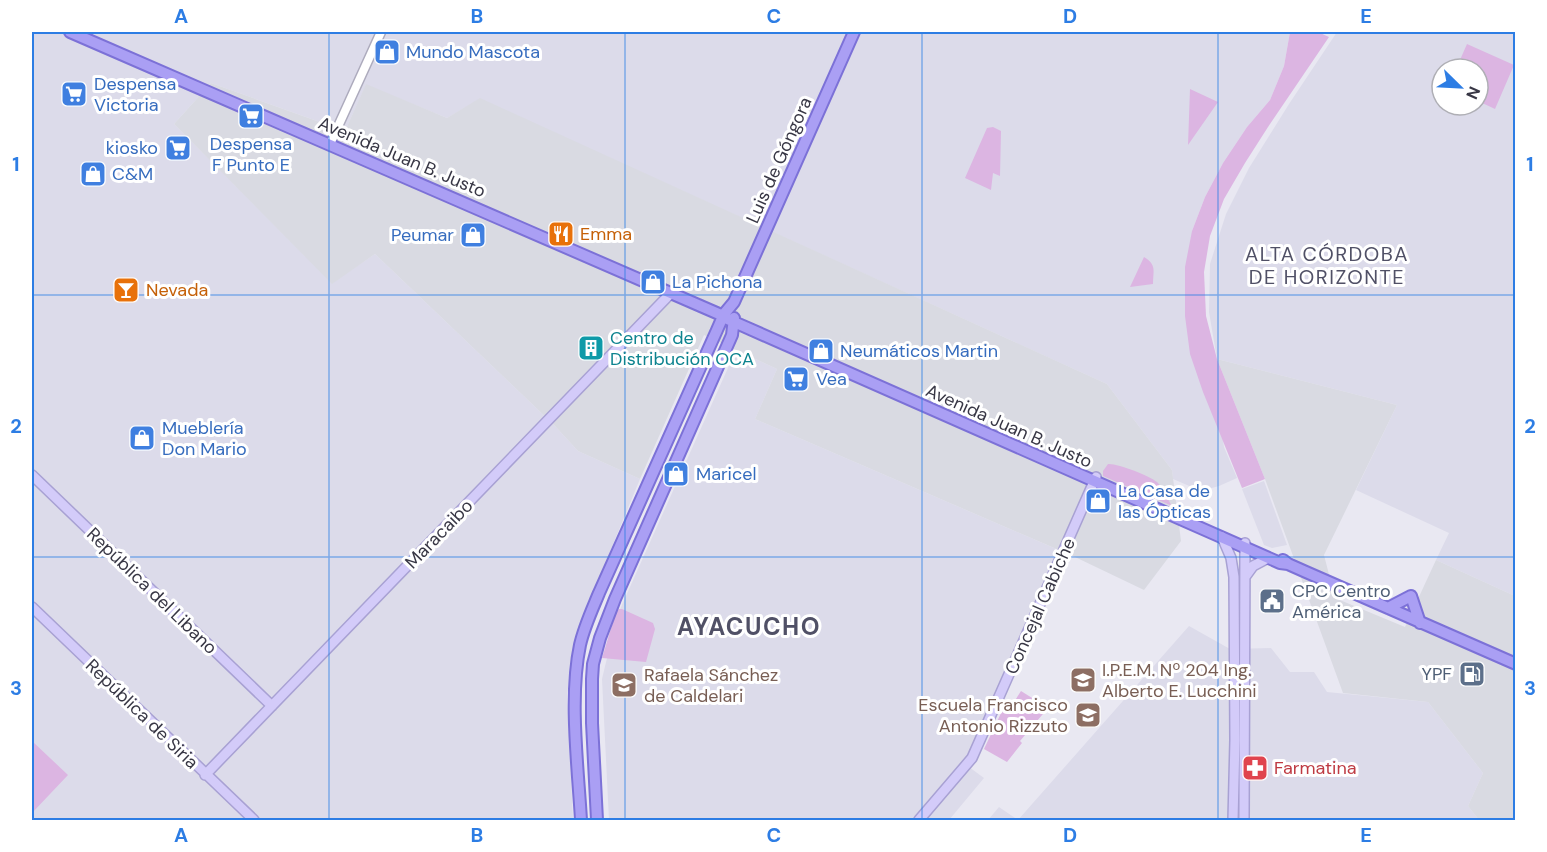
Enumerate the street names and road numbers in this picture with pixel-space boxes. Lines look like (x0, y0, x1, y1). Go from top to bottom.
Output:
street label: Luis de Góngora (740, 93, 818, 227)
street label: Avenida Juan B. Justo (315, 111, 489, 203)
street label: Avenida Juan B. Justo (922, 378, 1096, 474)
street label: Maracaibo (400, 494, 478, 574)
street label: República del Libano (82, 522, 222, 660)
street label: Concejal Cabiche (999, 534, 1081, 678)
street label: República de Siria (80, 654, 204, 774)

